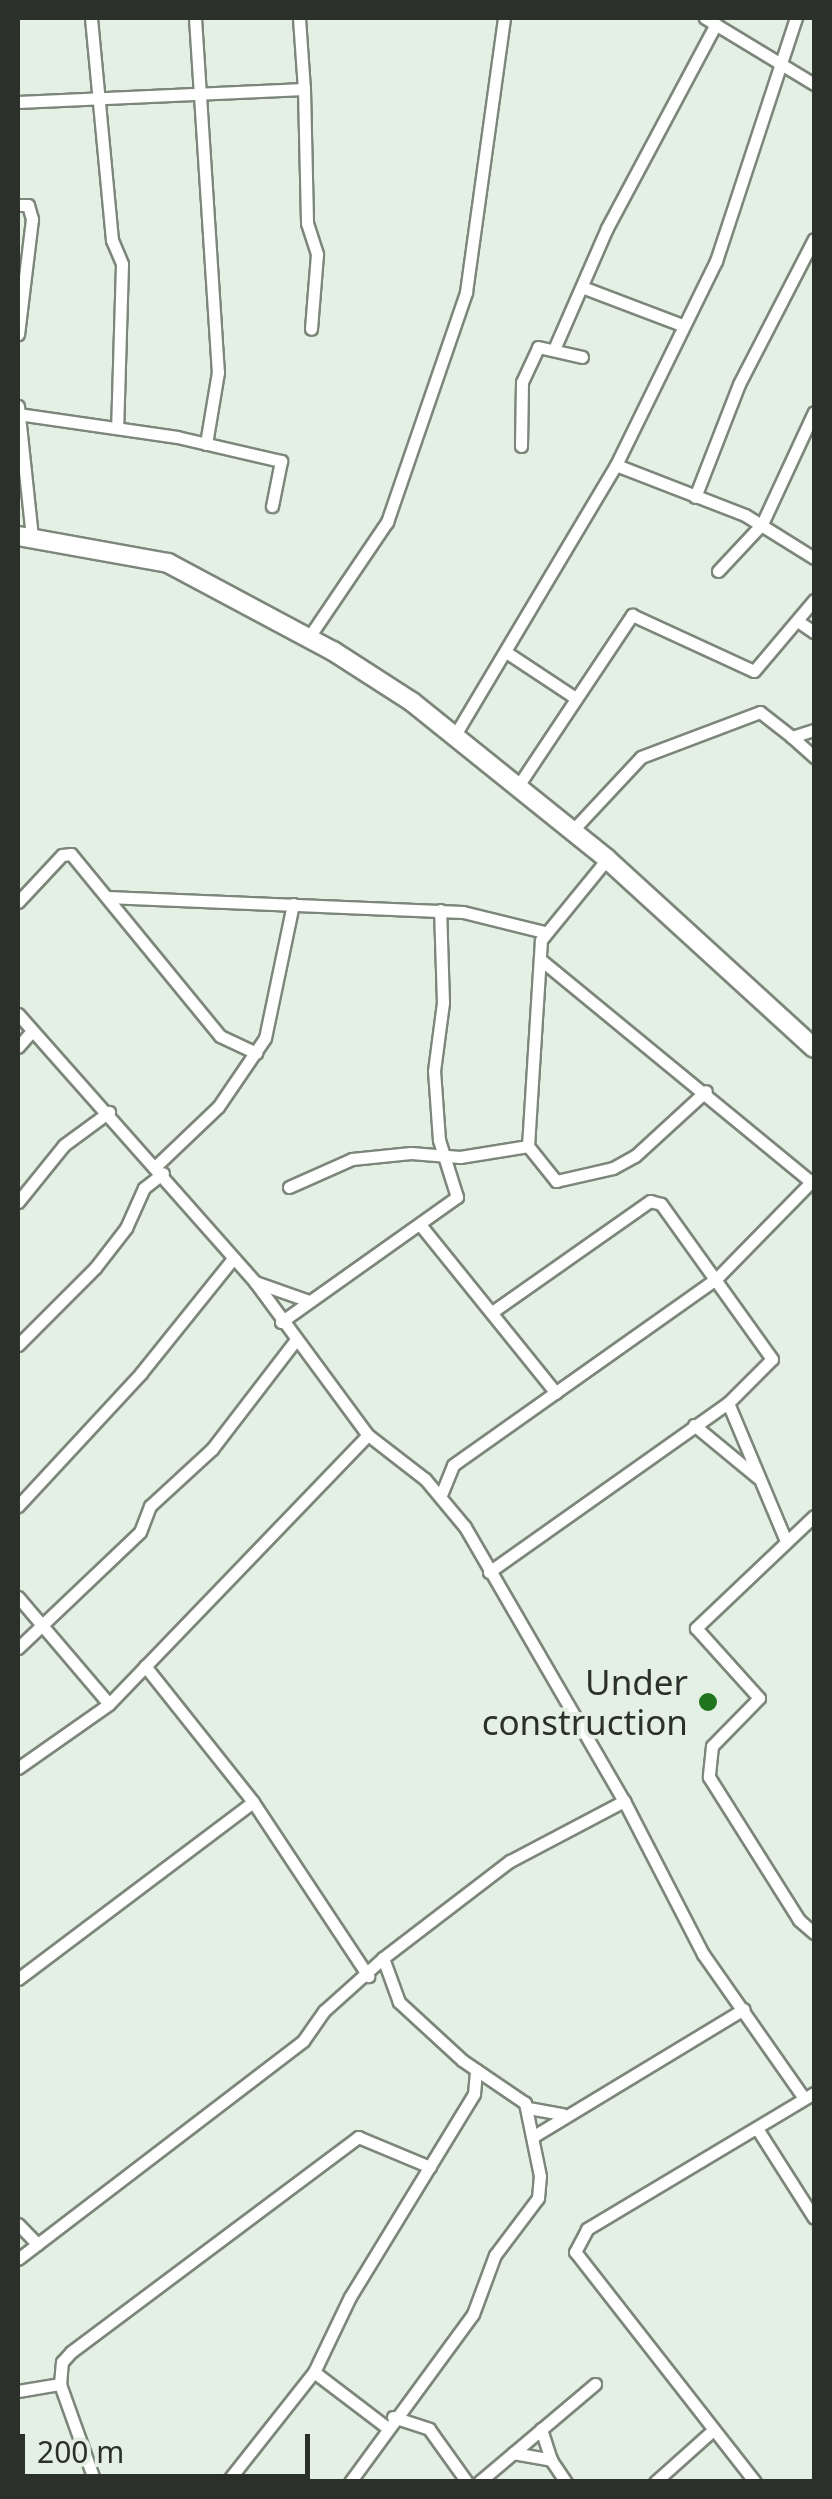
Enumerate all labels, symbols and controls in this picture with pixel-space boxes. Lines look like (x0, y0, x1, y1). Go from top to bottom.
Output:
place label: Under construction (482, 1661, 688, 1743)
marker: Under construction (697, 1691, 719, 1713)
scale bar (25, 2414, 315, 2476)
text: 200 m (37, 2431, 124, 2472)

